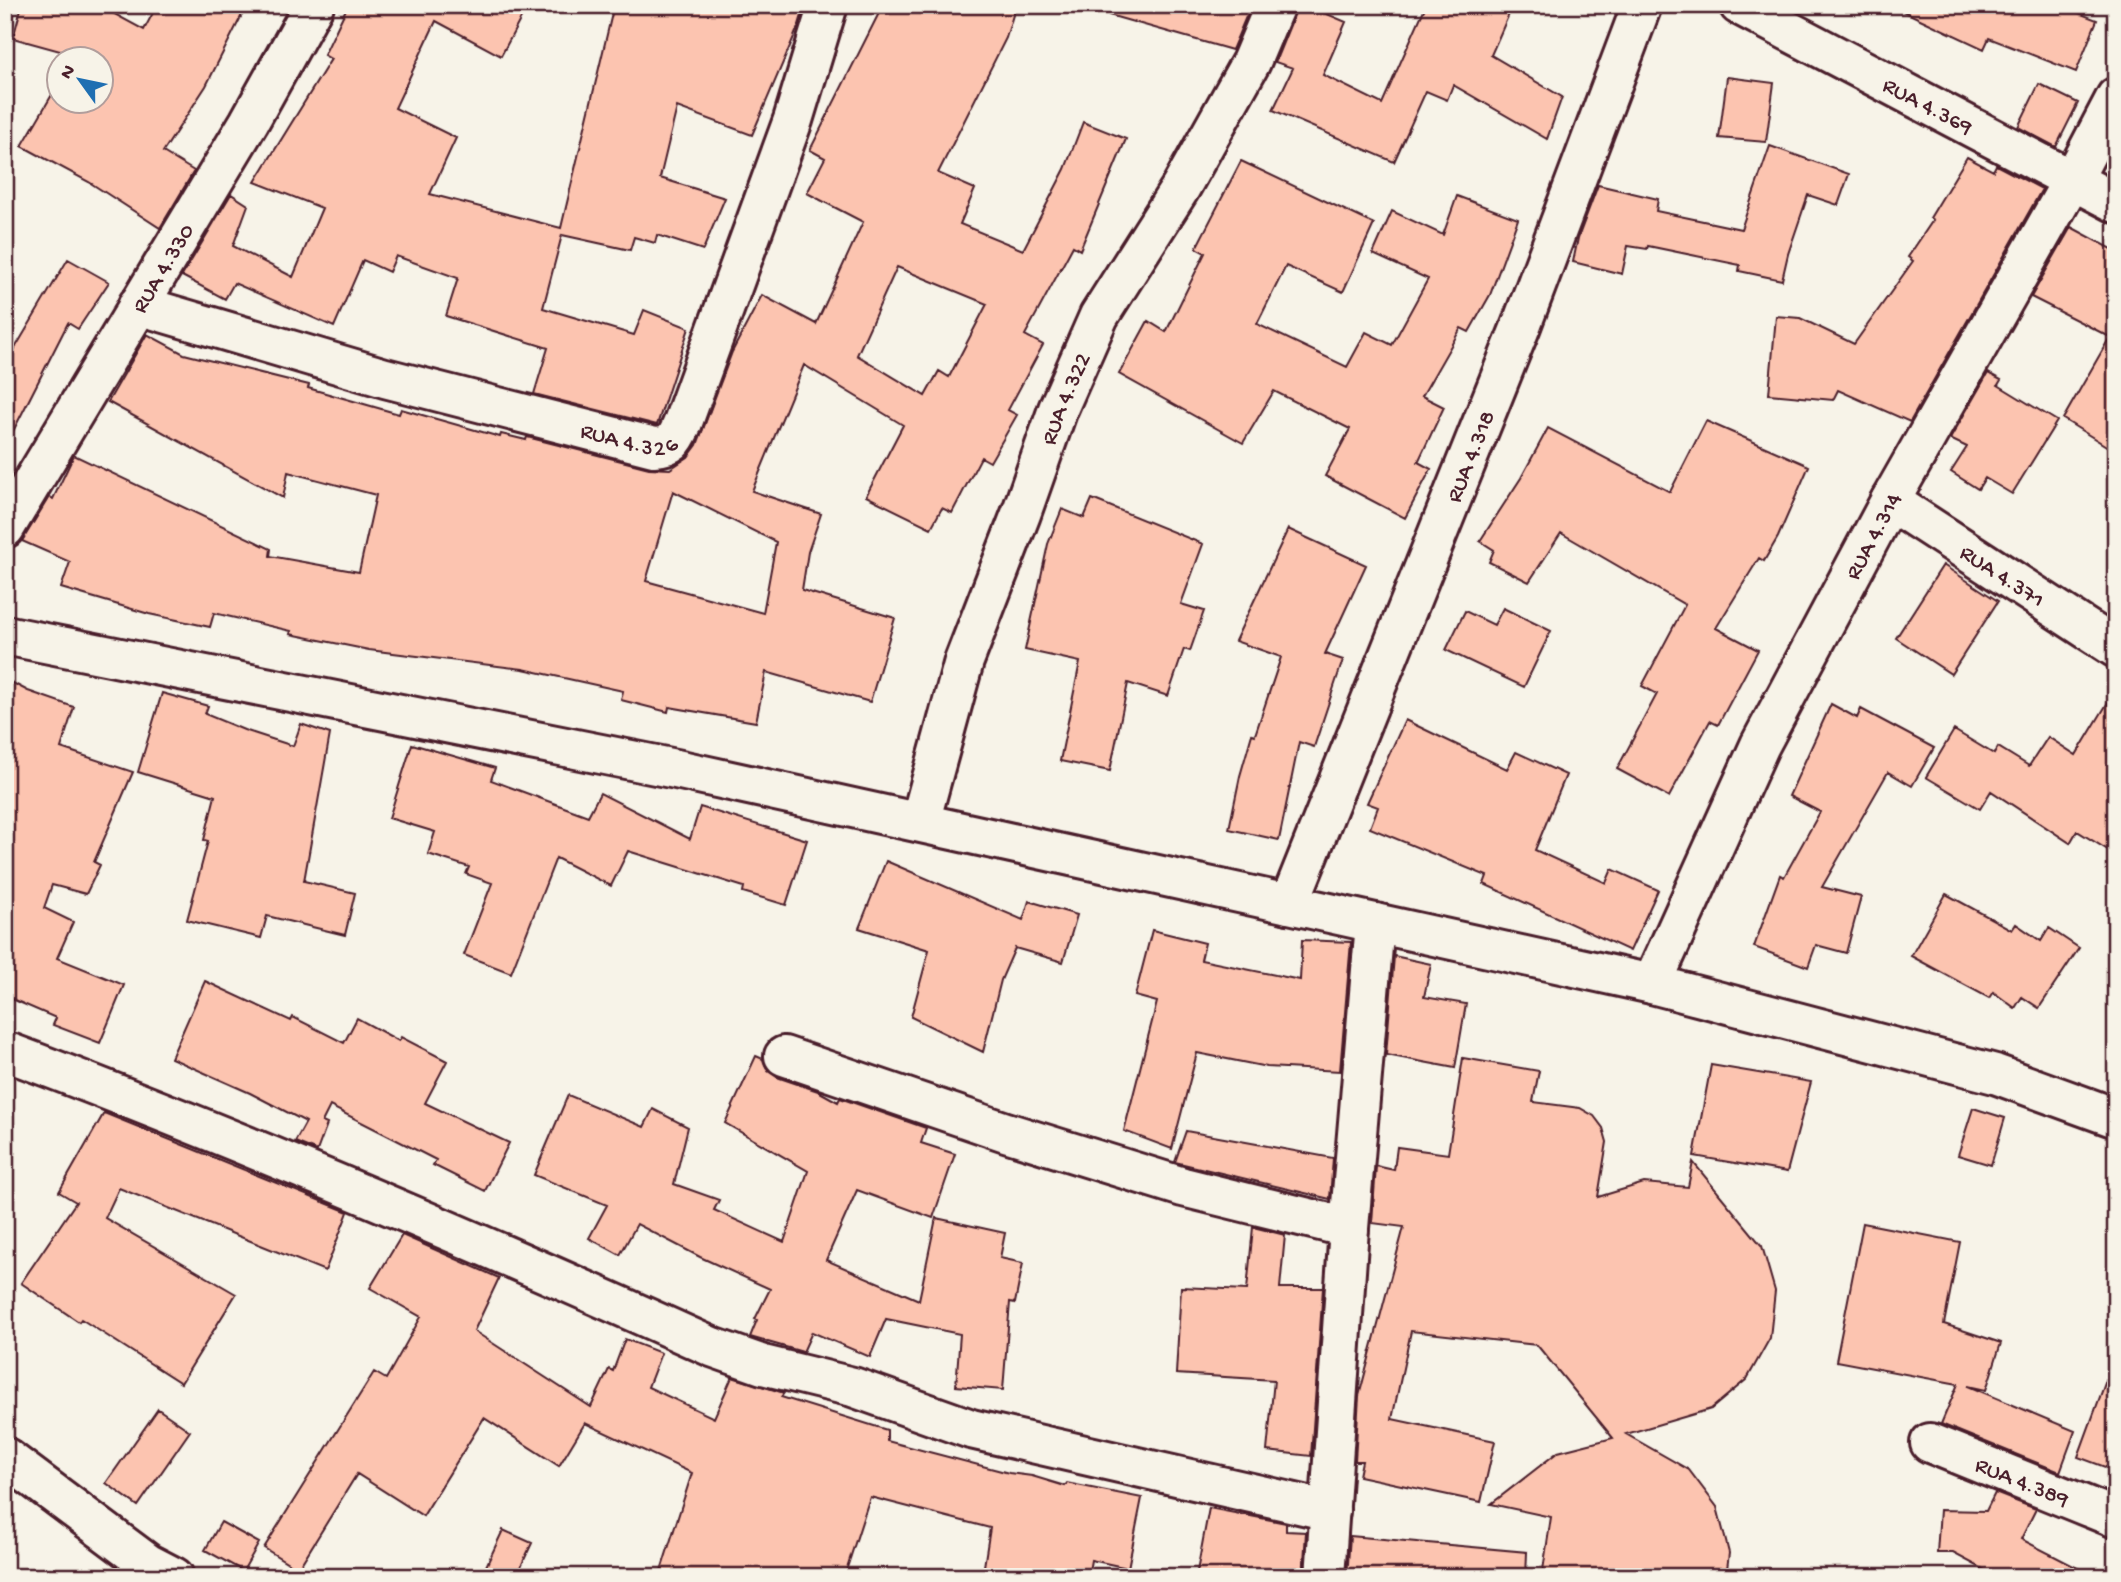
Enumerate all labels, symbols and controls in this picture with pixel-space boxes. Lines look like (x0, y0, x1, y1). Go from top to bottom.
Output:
north arrow (46, 46, 116, 116)
text: N (56, 61, 82, 84)
street label: RUA 4.369 (1877, 73, 1977, 142)
street label: RUA 4.330 (127, 220, 202, 319)
street label: RUA 4.322 (1036, 350, 1098, 449)
street label: RUA 4.318 (1442, 407, 1503, 507)
street label: RUA 4.326 (577, 419, 684, 464)
street label: RUA 4.314 (1841, 489, 1909, 585)
street label: RUA 4.371 (1954, 540, 2049, 615)
street label: RUA 4.389 (1971, 1453, 2073, 1515)

